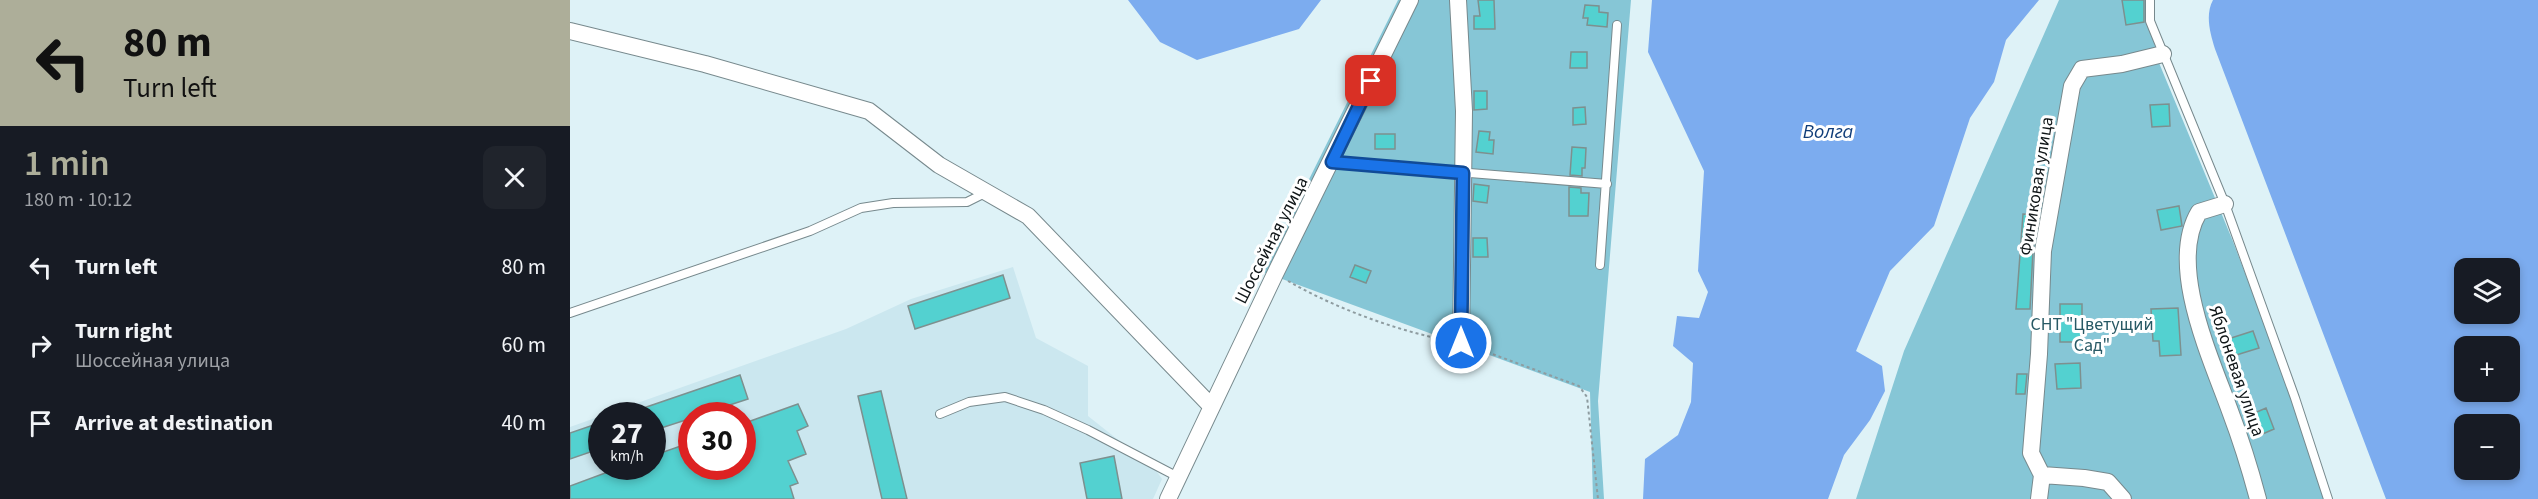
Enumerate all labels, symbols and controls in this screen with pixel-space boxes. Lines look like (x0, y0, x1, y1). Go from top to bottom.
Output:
text: 80 m (123, 13, 212, 73)
icon: left (24, 24, 102, 102)
pin (1345, 55, 1396, 106)
icon: arrive (1354, 64, 1387, 97)
text: Turn left (123, 69, 217, 108)
street label: Финиковая улица (2013, 115, 2060, 257)
water label: Волга (1803, 118, 1854, 146)
text: 1 min (24, 138, 110, 189)
button: close (483, 146, 546, 209)
street label: Шоссейная улица (1229, 172, 1314, 308)
text: 180 m · 10:12 (24, 186, 132, 214)
icon: left (24, 251, 57, 284)
text: Turn left (75, 251, 157, 283)
text: 80 m (501, 251, 546, 283)
map controls (2454, 258, 2520, 480)
button: layers (2454, 258, 2520, 324)
street label: Яблоневая улица (2202, 302, 2271, 440)
position arrow (1429, 311, 1493, 375)
park label: СНТ "Цветущий Сад" (2030, 312, 2154, 358)
text: Turn right (75, 315, 172, 347)
icon: right (24, 329, 57, 362)
text: 60 m (501, 329, 546, 361)
button: + (2454, 336, 2520, 402)
text: Шоссейная улица (75, 347, 230, 375)
speed limit sign: 30 (678, 402, 756, 480)
icon: arrive (24, 407, 57, 440)
text: Arrive at destination (75, 407, 273, 439)
text: 40 m (501, 407, 546, 439)
text: 27 (611, 412, 643, 455)
button: − (2454, 414, 2520, 480)
text: km/h (610, 446, 644, 467)

